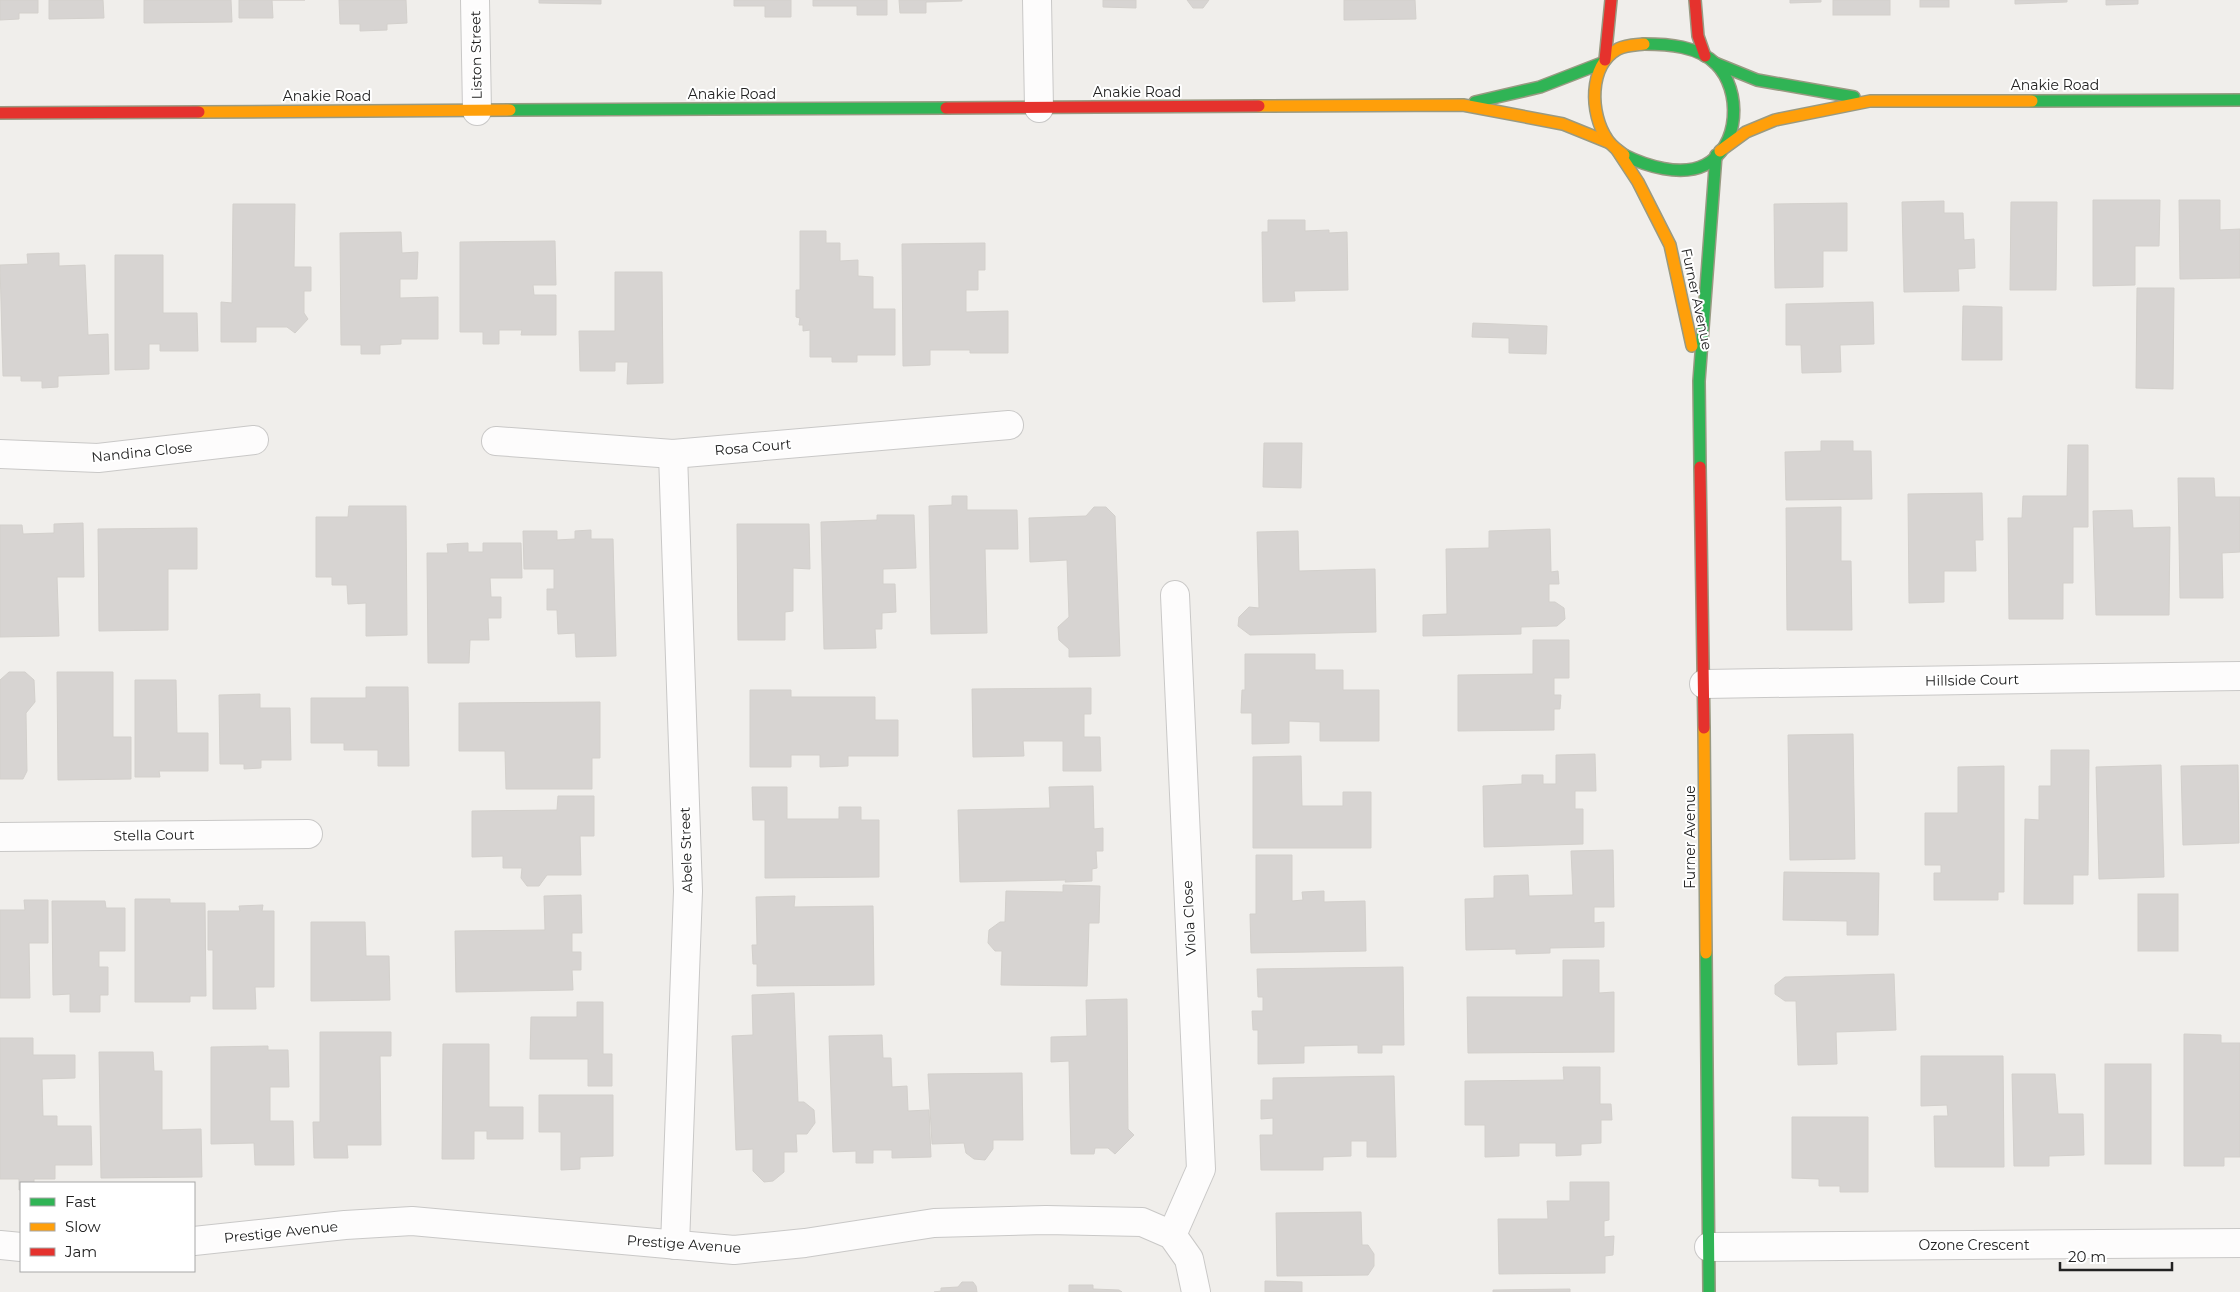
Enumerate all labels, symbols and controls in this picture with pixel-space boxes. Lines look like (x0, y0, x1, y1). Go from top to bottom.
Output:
street label: Liston Street (466, 10, 486, 99)
street label: Anakie Road (2011, 76, 2099, 94)
street label: Anakie Road (1093, 83, 1181, 101)
street label: Anakie Road (688, 85, 776, 103)
street label: Anakie Road (283, 87, 371, 105)
street label: Furner Avenue (1677, 246, 1717, 352)
street label: Rosa Court (714, 435, 792, 459)
street label: Nandina Close (91, 438, 193, 466)
street label: Hillside Court (1925, 670, 2020, 690)
street label: Furner Avenue (1681, 785, 1699, 889)
street label: Abele Street (675, 806, 696, 893)
street label: Stella Court (113, 825, 195, 845)
street label: Viola Close (1178, 880, 1200, 956)
legend (20, 1182, 195, 1272)
text: Fast (65, 1192, 96, 1211)
text: Slow (65, 1217, 101, 1236)
street label: Prestige Avenue (223, 1217, 339, 1247)
street label: Prestige Avenue (626, 1231, 742, 1257)
street label: Ozone Crescent (1918, 1236, 2030, 1254)
scale bar (2060, 1240, 2172, 1272)
text: Jam (64, 1242, 97, 1261)
text: 20 m (2068, 1247, 2106, 1266)

